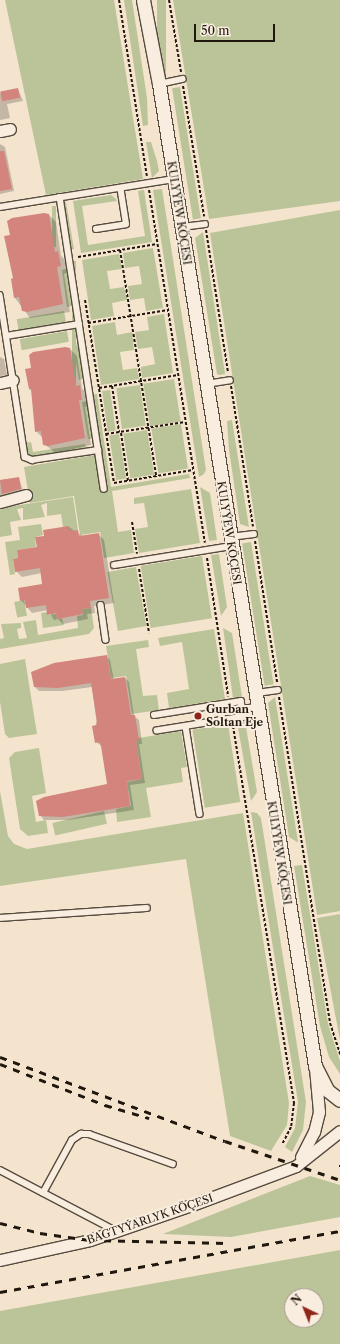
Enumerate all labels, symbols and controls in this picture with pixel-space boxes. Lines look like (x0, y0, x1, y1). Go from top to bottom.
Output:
scale bar (196, 16, 277, 42)
text: 50 m (201, 23, 230, 38)
street label: KULYÝEW KÖÇESI (164, 160, 194, 266)
street label: KULYÝEW KÖÇESI (214, 480, 244, 586)
place label: Gurban Soltan Eje (206, 703, 263, 729)
marker: Gurban Soltan Eje (193, 711, 203, 721)
street label: KULYÝEW KÖÇESI (264, 800, 294, 906)
street label: BAGTYÝARLYK KÖÇESI (85, 1191, 215, 1247)
north arrow (284, 1288, 324, 1328)
text: N (288, 1292, 305, 1308)

